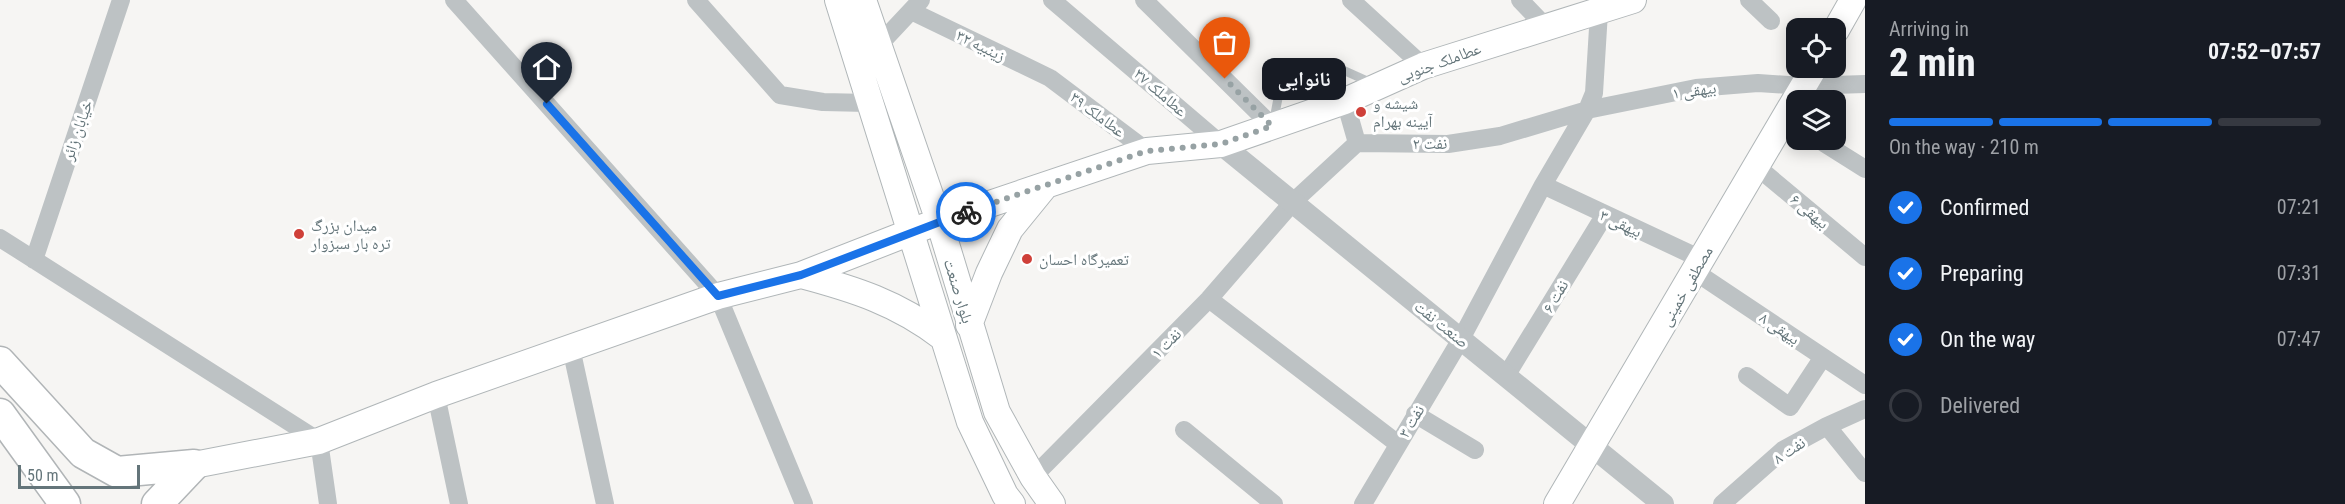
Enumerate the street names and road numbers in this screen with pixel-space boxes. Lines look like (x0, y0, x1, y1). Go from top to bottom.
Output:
street label: زینبیه ۳۲ (953, 25, 1008, 65)
street label: عطاملک جنوبی (1395, 39, 1484, 87)
street label: عطاملک ۳۷ (1130, 64, 1191, 120)
street label: بیهقی ۱ (1671, 78, 1717, 104)
street label: عطاملک ۳۹ (1066, 88, 1129, 141)
street label: خیابان زائر (58, 98, 98, 164)
street label: نفت ۲ (1413, 134, 1447, 153)
street label: بیهقی ۶ (1786, 190, 1833, 234)
street label: بیهقی ۳ (1596, 205, 1645, 242)
street label: مصطفی خمینی (1656, 243, 1718, 330)
street label: بلوار صنعت (940, 257, 977, 326)
street label: نفت ۶ (1538, 277, 1572, 316)
street label: صنعت نفت (1411, 297, 1473, 352)
street label: بیهقی ۸ (1755, 308, 1803, 350)
street label: نفت ۱ (1147, 324, 1185, 362)
street label: نفت ۳ (1394, 402, 1428, 441)
street label: نفت ۸ (1770, 433, 1809, 468)

